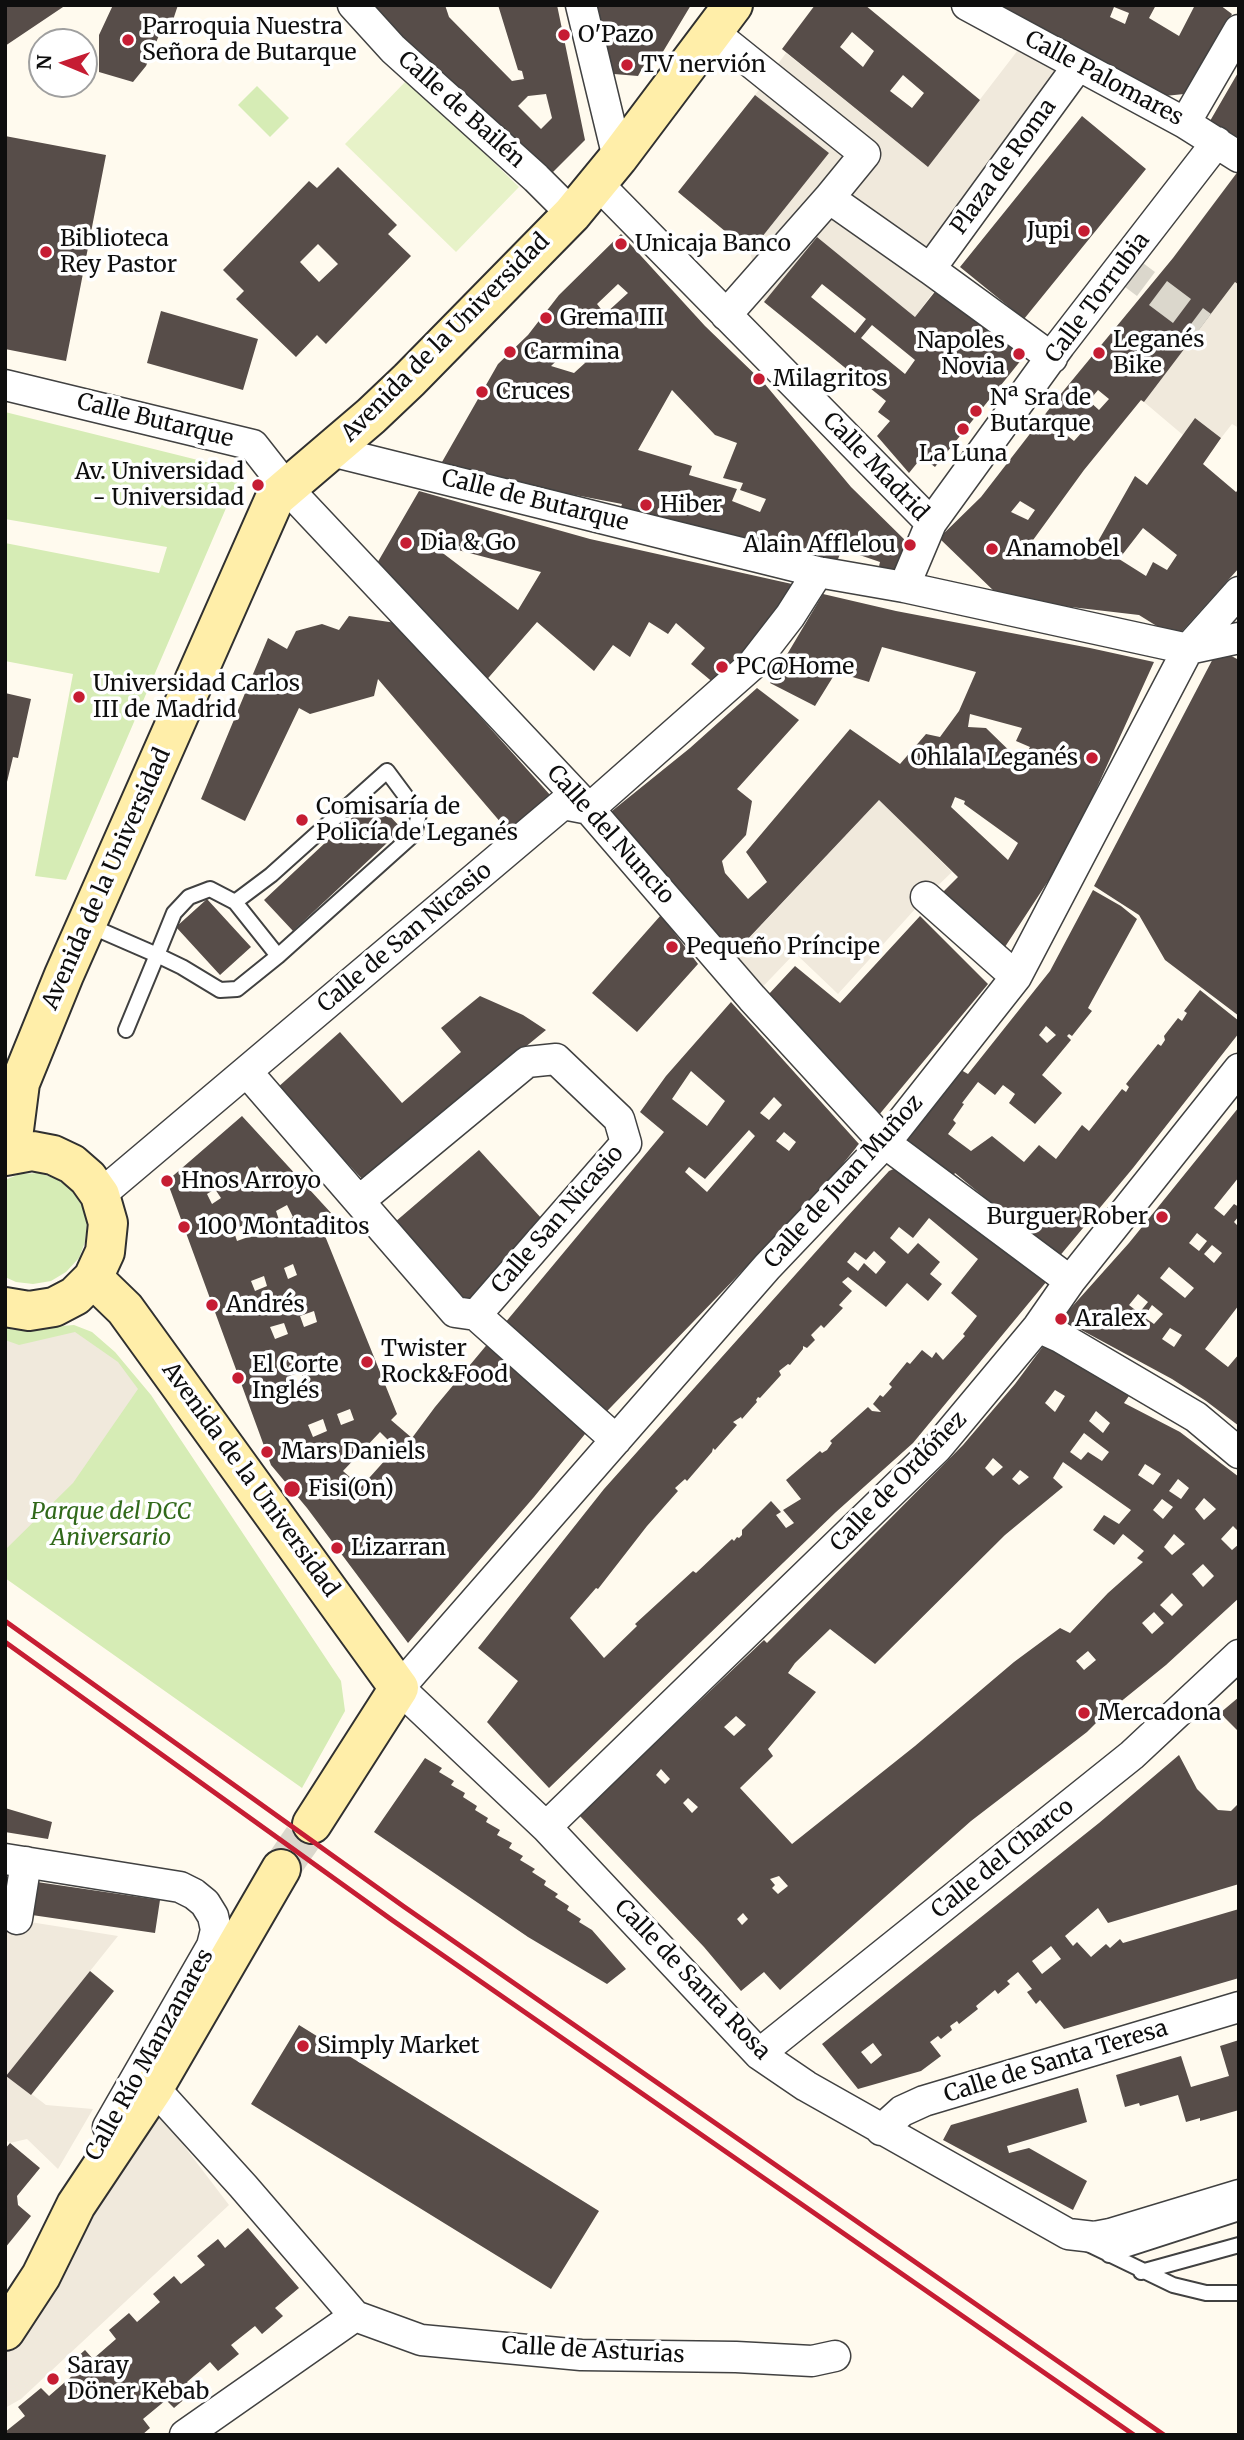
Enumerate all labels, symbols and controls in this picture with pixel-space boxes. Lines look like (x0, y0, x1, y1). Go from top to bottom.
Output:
place label: Parroquia Nuestra Señora de Butarque (142, 13, 357, 67)
place label: O'Pazo (578, 21, 654, 49)
street label: Calle Palomares (1020, 26, 1188, 132)
marker: O'Pazo (556, 27, 572, 43)
north arrow (28, 28, 98, 98)
marker: Parroquia Nuestra Señora de Butarque (120, 32, 136, 48)
street label: Calle de Bailén (392, 46, 530, 174)
place label: TV nervión (641, 51, 766, 79)
text: N (32, 54, 56, 70)
marker: TV nervión (619, 57, 635, 73)
street label: Plaza de Roma (946, 94, 1062, 240)
place label: Jupi (1027, 217, 1070, 245)
marker: Jupi (1076, 223, 1092, 239)
place label: Biblioteca Rey Pastor (60, 225, 177, 279)
street label: Calle Torrubia (1040, 227, 1156, 369)
street label: Avenida de la Universidad (336, 228, 556, 448)
place label: Unicaja Banco (635, 230, 791, 258)
marker: Unicaja Banco (613, 236, 629, 252)
marker: Biblioteca Rey Pastor (38, 244, 54, 260)
place label: Grema III (560, 304, 664, 332)
marker: Grema III (538, 310, 554, 326)
place label: Leganés Bike (1113, 326, 1205, 380)
place label: Napoles Novia (917, 327, 1005, 381)
place label: Carmina (524, 338, 620, 366)
marker: Carmina (502, 344, 518, 360)
marker: Leganés Bike (1091, 345, 1107, 361)
marker: Napoles Novia (1011, 346, 1027, 362)
place label: Milagritos (773, 365, 887, 393)
marker: Milagritos (751, 371, 767, 387)
place label: Cruces (496, 378, 570, 406)
marker: Cruces (474, 384, 490, 400)
place label: Nª Sra de Butarque (990, 384, 1091, 438)
street label: Calle Butarque (74, 388, 236, 454)
marker: Nª Sra de Butarque (968, 403, 984, 419)
street label: Calle Madrid (816, 407, 934, 527)
marker: La Luna (955, 421, 971, 437)
place label: La Luna (919, 440, 1007, 468)
place label: Av. Universidad - Universidad (75, 458, 244, 512)
street label: Calle de Butarque (439, 464, 631, 538)
marker: Av. Universidad - Universidad (250, 477, 266, 493)
place label: Hiber (660, 491, 722, 519)
marker: Hiber (638, 497, 654, 513)
place label: Dia & Go (420, 529, 516, 557)
place label: Alain Afflelou (743, 531, 896, 559)
marker: Dia & Go (398, 535, 414, 551)
place label: Anamobel (1006, 535, 1120, 563)
marker: Alain Afflelou (902, 537, 918, 553)
marker: Anamobel (984, 541, 1000, 557)
place label: PC@Home (736, 653, 854, 681)
marker: PC@Home (714, 659, 730, 675)
place label: Universidad Carlos III de Madrid (93, 670, 300, 724)
marker: Universidad Carlos III de Madrid (71, 689, 87, 705)
street label: Avenida de la Universidad (37, 744, 177, 1014)
place label: Ohlala Leganés (910, 744, 1078, 772)
marker: Ohlala Leganés (1084, 750, 1100, 766)
street label: Calle del Nuncio (540, 760, 680, 910)
place label: Comisaría de Policía de Leganés (316, 793, 518, 847)
marker: Comisaría de Policía de Leganés (294, 812, 310, 828)
street label: Calle de San Nicasio (312, 857, 498, 1019)
place label: Pequeño Príncipe (686, 933, 880, 961)
marker: Pequeño Príncipe (664, 939, 680, 955)
street label: Calle de Juan Muñoz (759, 1090, 929, 1274)
street label: Calle San Nicasio (486, 1140, 630, 1300)
place label: Hnos Arroyo (181, 1167, 321, 1195)
marker: Hnos Arroyo (159, 1173, 175, 1189)
place label: Burguer Rober (986, 1203, 1148, 1231)
marker: Burguer Rober (1154, 1209, 1170, 1225)
place label: 100 Montaditos (198, 1213, 369, 1241)
marker: 100 Montaditos (176, 1219, 192, 1235)
place label: Andrés (226, 1291, 305, 1319)
marker: Andrés (204, 1297, 220, 1313)
place label: Aralex (1075, 1305, 1147, 1333)
marker: Aralex (1053, 1311, 1069, 1327)
place label: Twister Rock&Food (381, 1335, 508, 1389)
place label: El Corte Inglés (252, 1351, 338, 1405)
marker: Twister Rock&Food (359, 1354, 375, 1370)
street label: Avenida de la Universidad (156, 1357, 344, 1603)
marker: El Corte Inglés (230, 1370, 246, 1386)
street label: Calle de Ordóñez (825, 1406, 973, 1558)
place label: Mars Daniels (281, 1438, 426, 1466)
marker: Mars Daniels (259, 1444, 275, 1460)
place label: Fisi(On) (308, 1475, 394, 1503)
marker: Fisi(On) (282, 1479, 302, 1499)
park label: Parque del DCC Aniversario (31, 1498, 191, 1552)
place label: Lizarran (351, 1534, 446, 1562)
marker: Lizarran (329, 1540, 345, 1556)
place label: Mercadona (1098, 1699, 1221, 1727)
marker: Mercadona (1076, 1705, 1092, 1721)
street label: Calle del Charco (926, 1793, 1080, 1925)
street label: Calle de Santa Rosa (608, 1894, 776, 2066)
street label: Calle Río Manzanares (80, 1944, 220, 2166)
street label: Calle de Santa Teresa (941, 2015, 1171, 2109)
place label: Simply Market (317, 2032, 480, 2060)
marker: Simply Market (295, 2038, 311, 2054)
street label: Calle de Asturias (501, 2332, 685, 2370)
place label: Saray Döner Kebab (67, 2352, 209, 2406)
marker: Saray Döner Kebab (45, 2371, 61, 2387)

